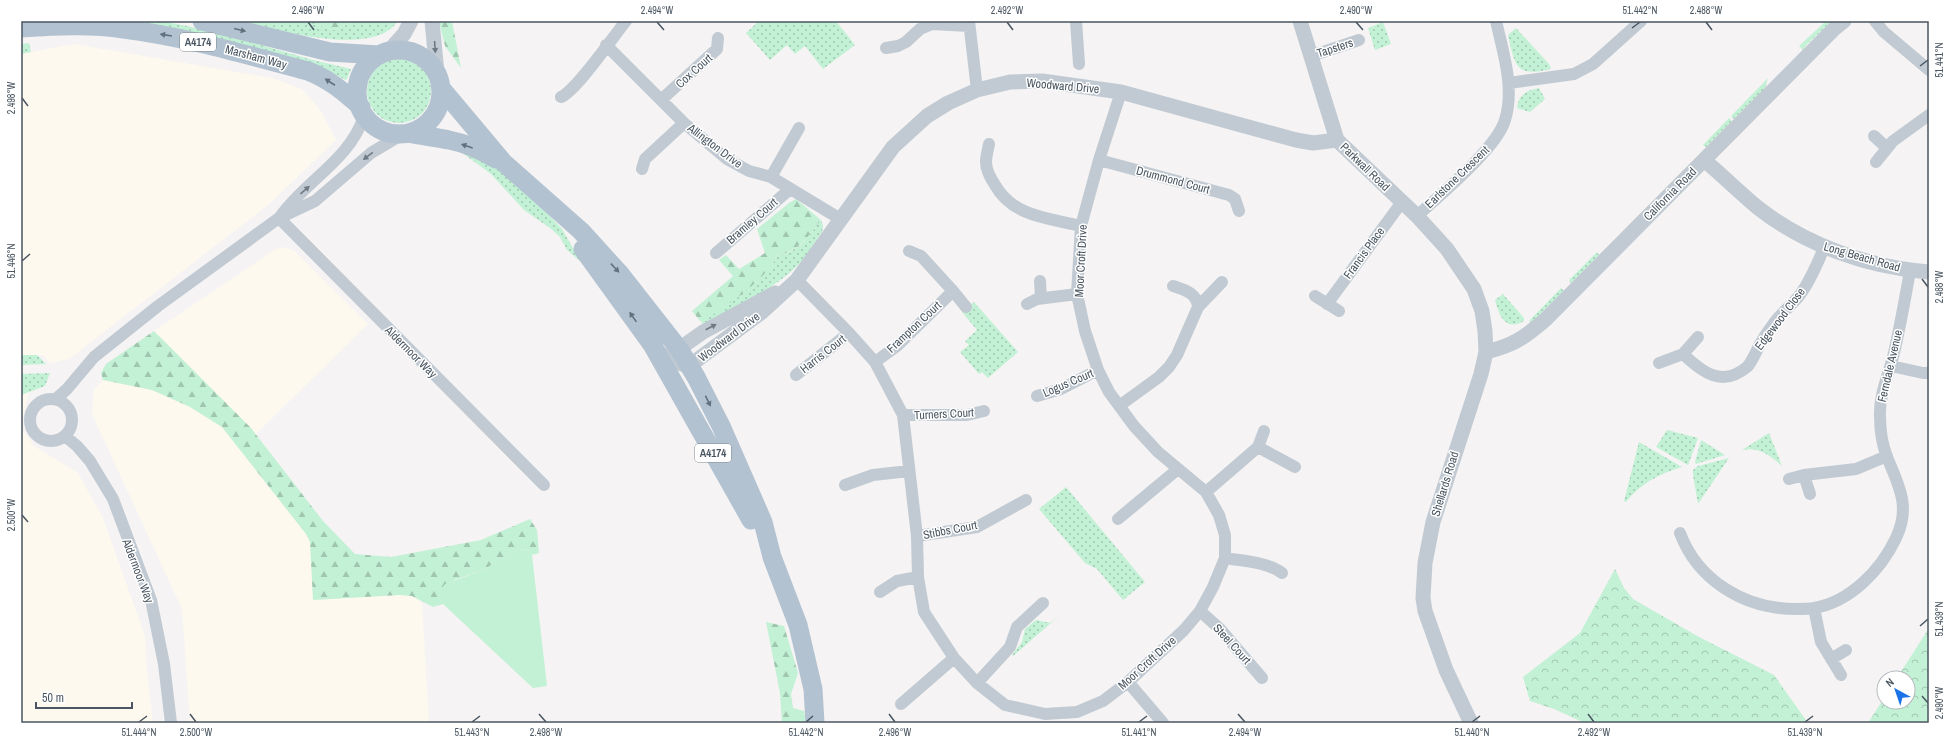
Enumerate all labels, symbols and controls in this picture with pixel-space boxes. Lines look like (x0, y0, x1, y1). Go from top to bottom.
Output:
text: 2.496°W (292, 4, 324, 17)
text: 2.494°W (641, 4, 673, 17)
text: 2.492°W (991, 4, 1023, 17)
text: 2.490°W (1340, 4, 1372, 17)
text: 51.442°N (1623, 4, 1658, 17)
text: 2.488°W (1690, 4, 1722, 17)
one-way arrow (233, 28, 246, 34)
one-way arrow (159, 32, 172, 38)
road number: A4174 (180, 33, 216, 51)
street label: Tapsters (1315, 35, 1355, 61)
street label: Marsham Way (223, 41, 289, 73)
one-way arrow (432, 41, 439, 53)
text: 51.441°N (1933, 42, 1946, 78)
street label: Cox Court (672, 50, 716, 92)
street label: Woodward Drive (1026, 75, 1100, 97)
one-way arrow (325, 78, 336, 86)
text: 2.498°W (5, 82, 18, 114)
street label: Allington Drive (684, 120, 746, 172)
street label: Parkwall Road (1337, 139, 1393, 195)
street label: Earlstone Crescent (1421, 142, 1493, 212)
one-way arrow (461, 143, 473, 149)
one-way arrow (362, 152, 373, 160)
street label: Drummond Court (1134, 163, 1212, 198)
street label: California Road (1640, 164, 1700, 224)
one-way arrow (299, 185, 310, 194)
street label: Bramley Court (723, 194, 781, 248)
street label: Moor Croft Drive (1071, 224, 1091, 298)
street label: Francis Place (1340, 224, 1388, 282)
street label: Long Beach Road (1822, 238, 1902, 276)
text: 51.446°N (5, 243, 18, 279)
one-way arrow (610, 263, 620, 273)
text: 2.488°W (1933, 271, 1946, 303)
street label: Edgewood Close (1751, 284, 1809, 354)
street label: Frampton Court (883, 297, 945, 356)
street label: Woodward Drive (695, 309, 763, 365)
one-way arrow (629, 311, 636, 323)
street label: Aldermoor Way (381, 322, 441, 382)
one-way arrow (706, 324, 717, 331)
street label: Ferndale Avenue (1874, 328, 1906, 404)
street label: Harris Court (797, 331, 849, 377)
street label: Logus Court (1040, 365, 1096, 401)
one-way arrow (705, 395, 711, 406)
street label: Turners Court (914, 404, 975, 424)
road number: A4174 (695, 444, 731, 462)
street label: Shellards Road (1428, 449, 1462, 519)
text: 2.500°W (5, 499, 18, 531)
street label: Stibbs Court (922, 517, 979, 543)
street label: Aldermoor Way (118, 536, 158, 605)
text: 51.439°N (1933, 601, 1946, 637)
street label: Steel Court (1210, 620, 1255, 668)
street label: Moor Croft Drive (1115, 633, 1179, 693)
north arrow (1876, 670, 1916, 710)
text: N (1883, 675, 1897, 690)
scale bar (36, 684, 132, 710)
text: 2.490°W (1933, 687, 1946, 719)
text: 50 m (42, 690, 64, 706)
text: 51.444°N (122, 726, 157, 739)
text: 2.500°W (180, 726, 212, 739)
text: 51.443°N (455, 726, 490, 739)
text: 2.498°W (530, 726, 562, 739)
text: 51.442°N (789, 726, 824, 739)
text: 2.496°W (879, 726, 911, 739)
text: 51.441°N (1122, 726, 1157, 739)
text: 2.494°W (1229, 726, 1261, 739)
text: 51.440°N (1455, 726, 1490, 739)
text: 2.492°W (1578, 726, 1610, 739)
text: 51.439°N (1788, 726, 1823, 739)

